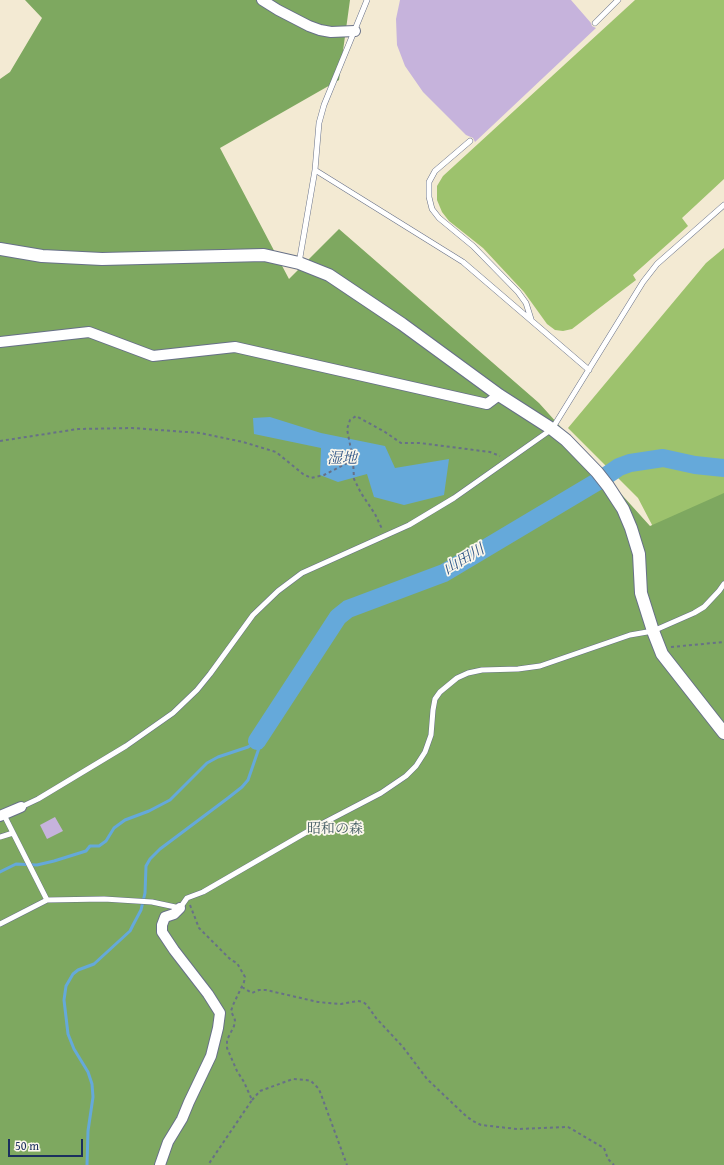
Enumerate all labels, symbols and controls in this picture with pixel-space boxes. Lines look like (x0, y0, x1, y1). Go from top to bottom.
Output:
water label: 湿地 (327, 450, 357, 468)
water label: 山田川 (440, 541, 488, 579)
park label: 昭和の森 (307, 821, 363, 837)
scale bar (10, 1131, 85, 1157)
text: 50 m (15, 1137, 39, 1154)

